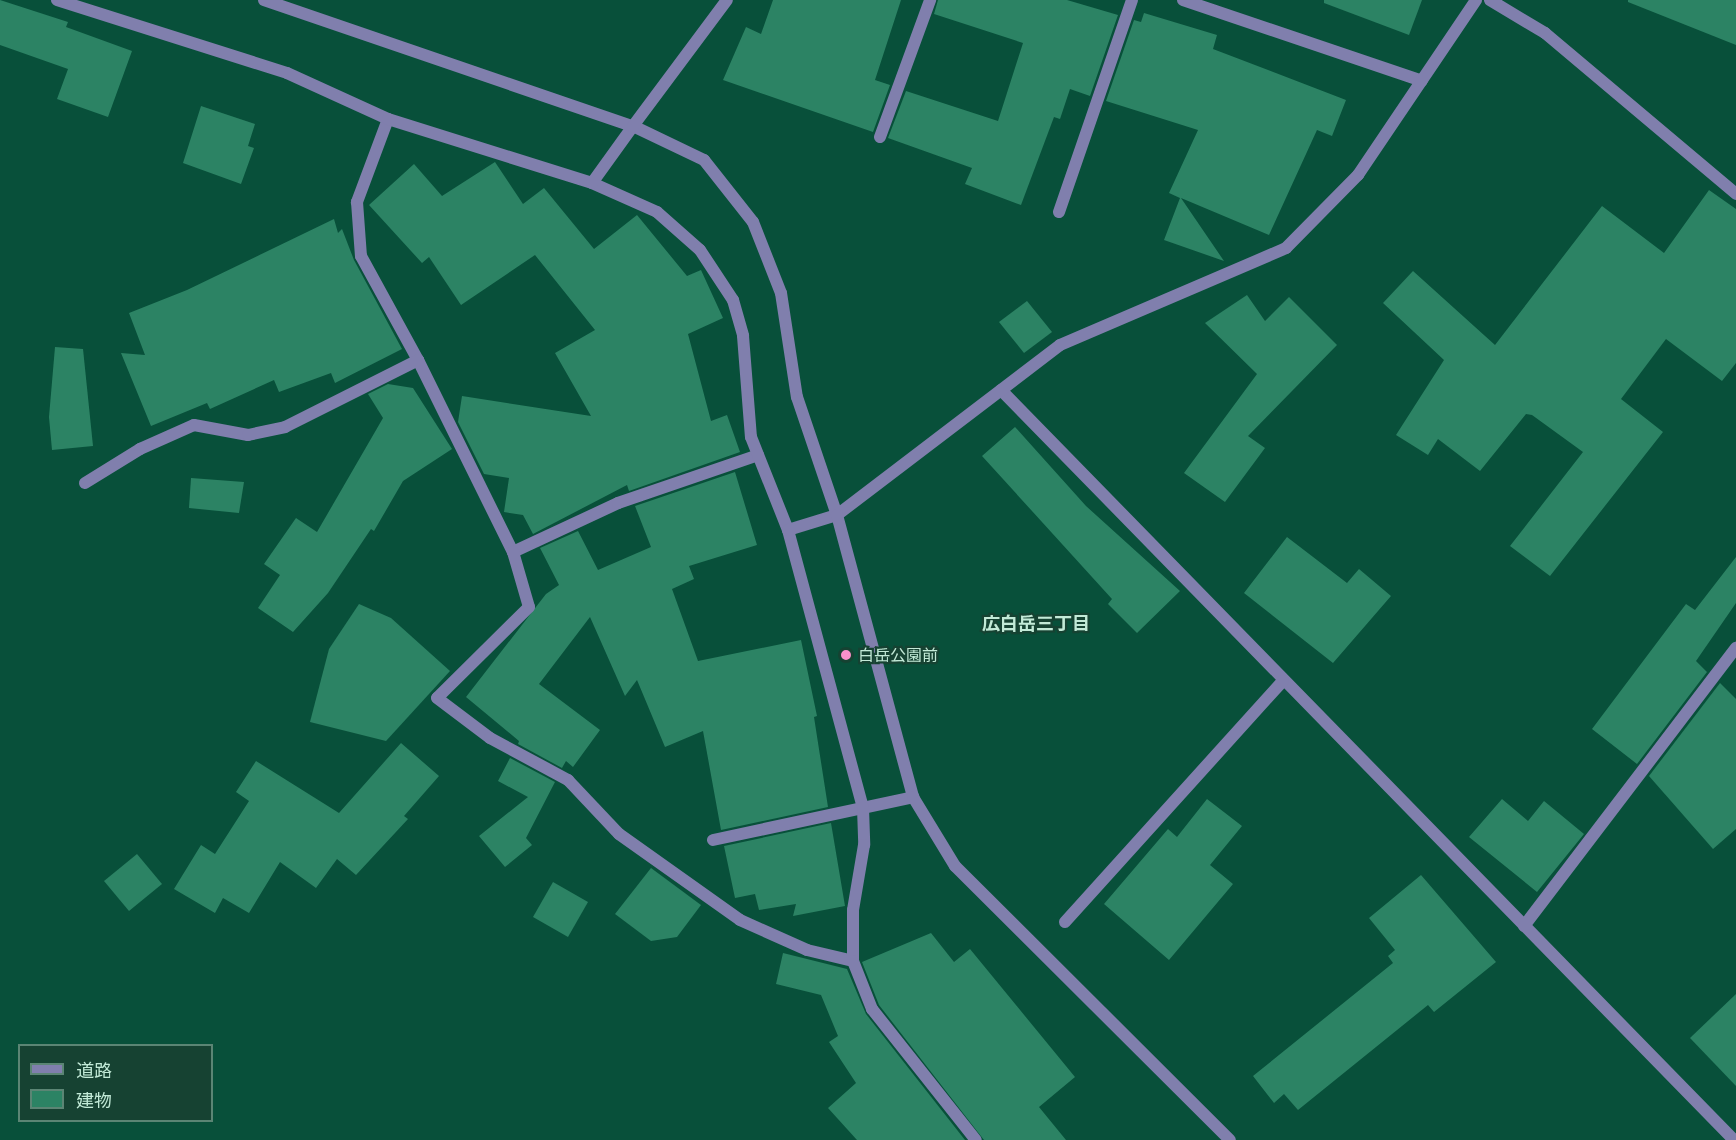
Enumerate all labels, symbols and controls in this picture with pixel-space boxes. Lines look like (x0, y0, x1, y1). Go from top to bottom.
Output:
district label: 広白岳三丁目 (982, 613, 1090, 635)
place label: 白岳公園前 (858, 645, 938, 665)
marker: 白岳公園前 (839, 648, 853, 662)
legend (18, 1044, 213, 1122)
text: 道路 (76, 1059, 112, 1082)
text: 建物 (76, 1089, 112, 1112)

